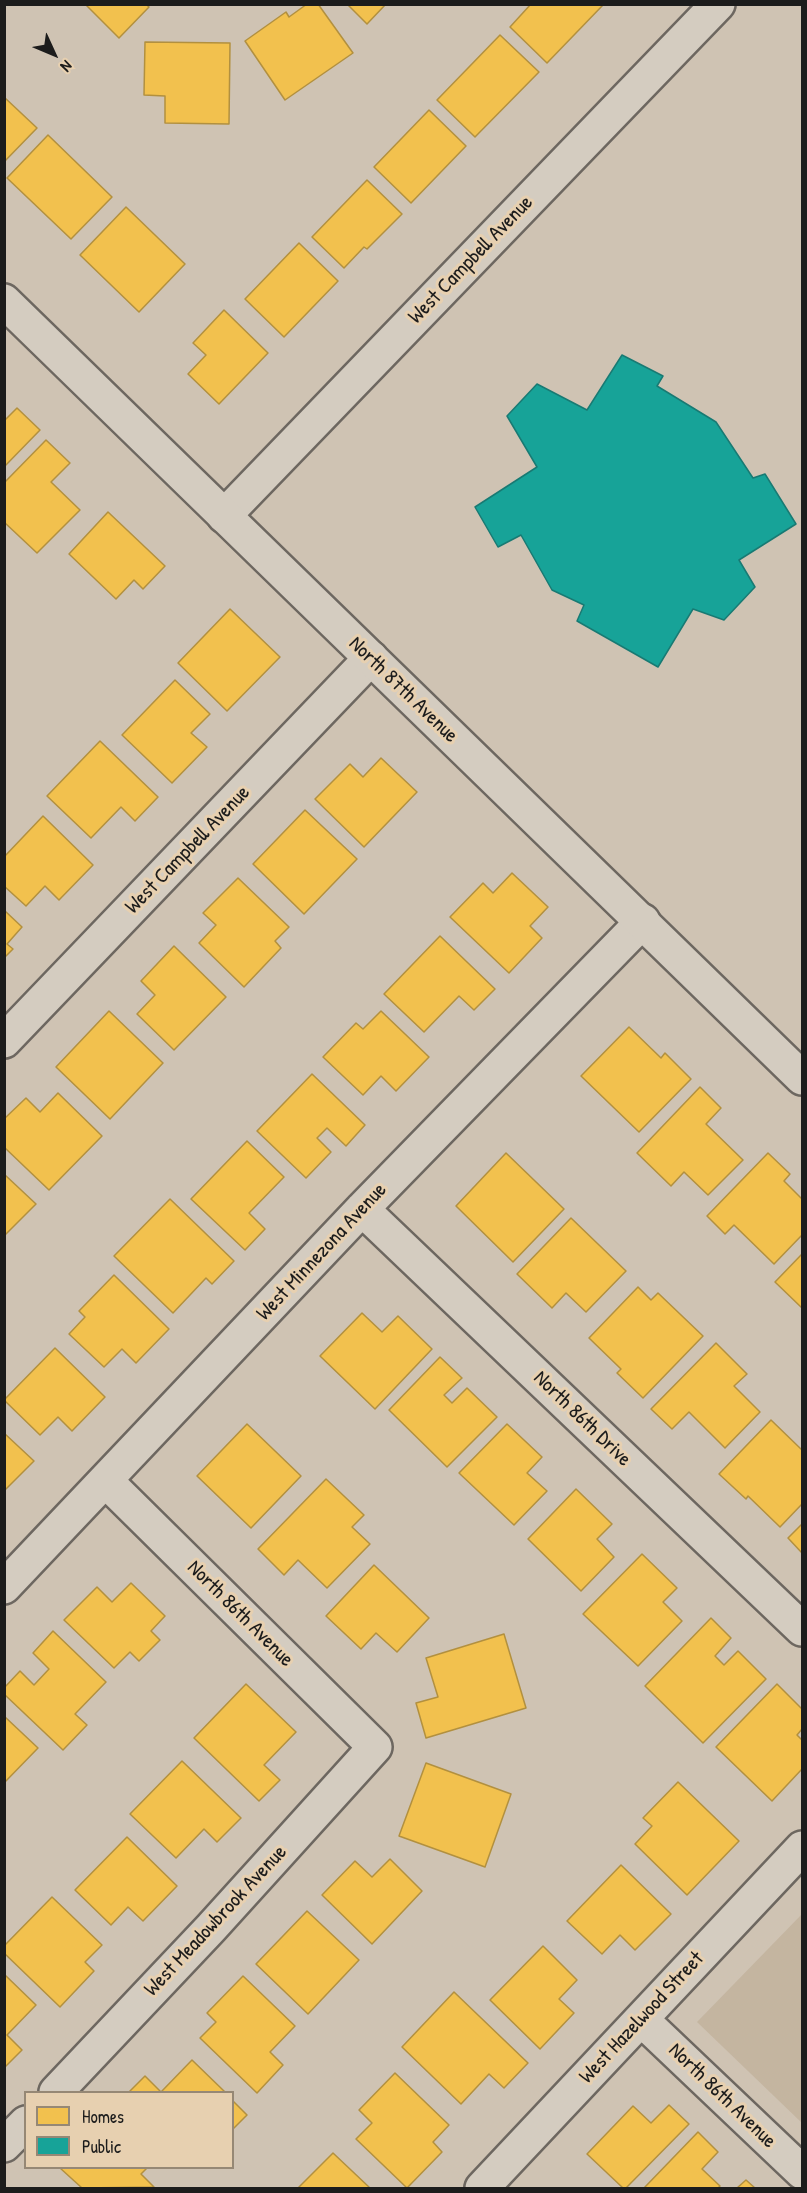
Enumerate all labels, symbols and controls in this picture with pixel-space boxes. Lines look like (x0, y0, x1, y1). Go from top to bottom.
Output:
north arrow (24, 24, 84, 84)
text: N (56, 56, 78, 77)
street label: West Campbell Avenue (403, 191, 539, 329)
street label: North 87th Avenue (343, 632, 463, 748)
street label: West Campbell Avenue (120, 781, 256, 919)
street label: West Minnezona Avenue (252, 1178, 392, 1326)
street label: North 86th Drive (528, 1366, 636, 1472)
street label: North 86th Avenue (182, 1556, 298, 1672)
street label: West Meadowbrook Avenue (139, 1840, 293, 2002)
street label: West Hazelwood Street (574, 1947, 710, 2089)
street label: North 86th Avenue (663, 2038, 781, 2154)
legend (24, 2091, 234, 2169)
text: Homes (82, 2104, 124, 2129)
text: Public (82, 2134, 121, 2159)

